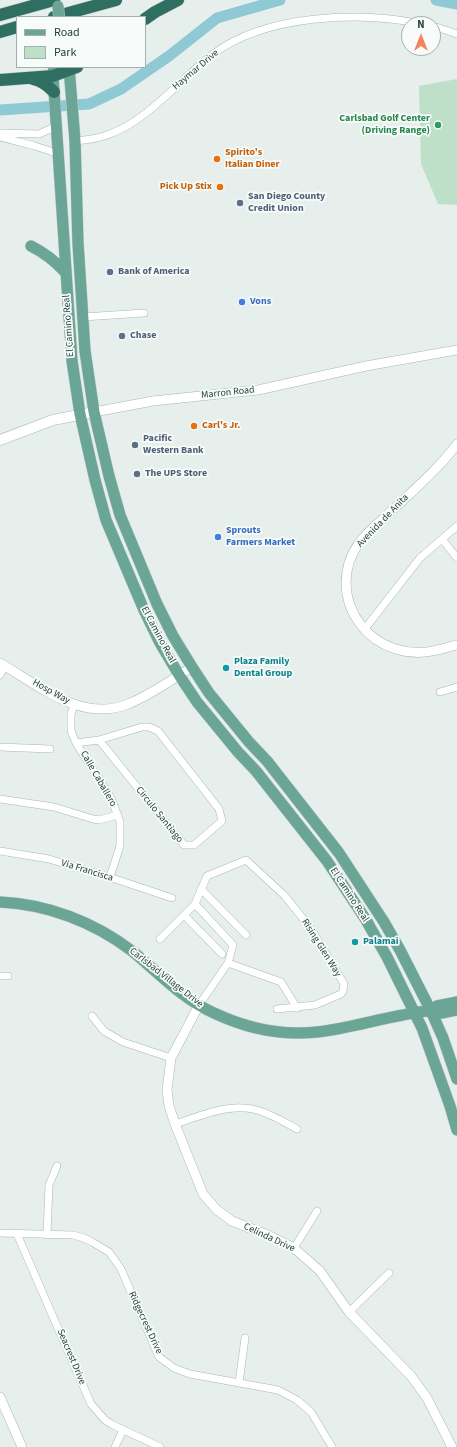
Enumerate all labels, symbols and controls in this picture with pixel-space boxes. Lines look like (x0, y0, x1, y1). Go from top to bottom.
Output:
legend (16, 16, 146, 68)
north arrow (401, 16, 441, 56)
text: N (417, 17, 425, 32)
text: Road (54, 24, 80, 41)
text: Park (54, 44, 76, 61)
street label: Haymar Drive (170, 47, 222, 93)
place label: Carlsbad Golf Center (Driving Range) (339, 113, 430, 136)
marker: Carlsbad Golf Center (Driving Range) (433, 120, 443, 130)
place label: Spirito's Italian Diner (225, 147, 280, 170)
marker: Spirito's Italian Diner (212, 154, 222, 164)
place label: Pick Up Stix (160, 181, 212, 193)
marker: Pick Up Stix (215, 182, 225, 192)
place label: San Diego County Credit Union (248, 191, 325, 214)
marker: San Diego County Credit Union (235, 198, 245, 208)
place label: Bank of America (118, 266, 190, 278)
marker: Bank of America (105, 267, 115, 277)
street label: El Camino Real (61, 295, 77, 357)
place label: Vons (250, 296, 271, 308)
marker: Vons (237, 297, 247, 307)
place label: Chase (130, 330, 156, 342)
marker: Chase (117, 331, 127, 341)
street label: Marron Road (201, 384, 255, 402)
place label: Carl's Jr. (202, 420, 240, 432)
marker: Carl's Jr. (189, 421, 199, 431)
place label: Pacific Western Bank (143, 433, 204, 456)
marker: Pacific Western Bank (130, 440, 140, 450)
place label: The UPS Store (145, 468, 207, 480)
marker: The UPS Store (132, 469, 142, 479)
street label: Avenida de Anita (355, 492, 411, 550)
place label: Sprouts Farmers Market (226, 525, 295, 548)
marker: Sprouts Farmers Market (213, 532, 223, 542)
street label: El Camino Real (138, 605, 178, 665)
place label: Plaza Family Dental Group (234, 656, 292, 680)
marker: Plaza Family Dental Group (221, 663, 231, 673)
street label: Hosp Way (30, 677, 72, 707)
street label: Calle Caballero (77, 749, 119, 809)
street label: Circulo Santiago (133, 785, 185, 845)
street label: Via Francisca (60, 857, 114, 885)
street label: El Camino Real (327, 866, 371, 924)
street label: Rising Glen Way (298, 917, 344, 979)
place label: Palamai (363, 936, 399, 948)
marker: Palamai (350, 937, 360, 947)
street label: Carlsbad Village Drive (127, 945, 205, 1011)
street label: Celinda Drive (241, 1221, 297, 1255)
street label: Ridgecrest Drive (125, 1290, 165, 1356)
street label: Seacrest Drive (54, 1327, 88, 1387)

